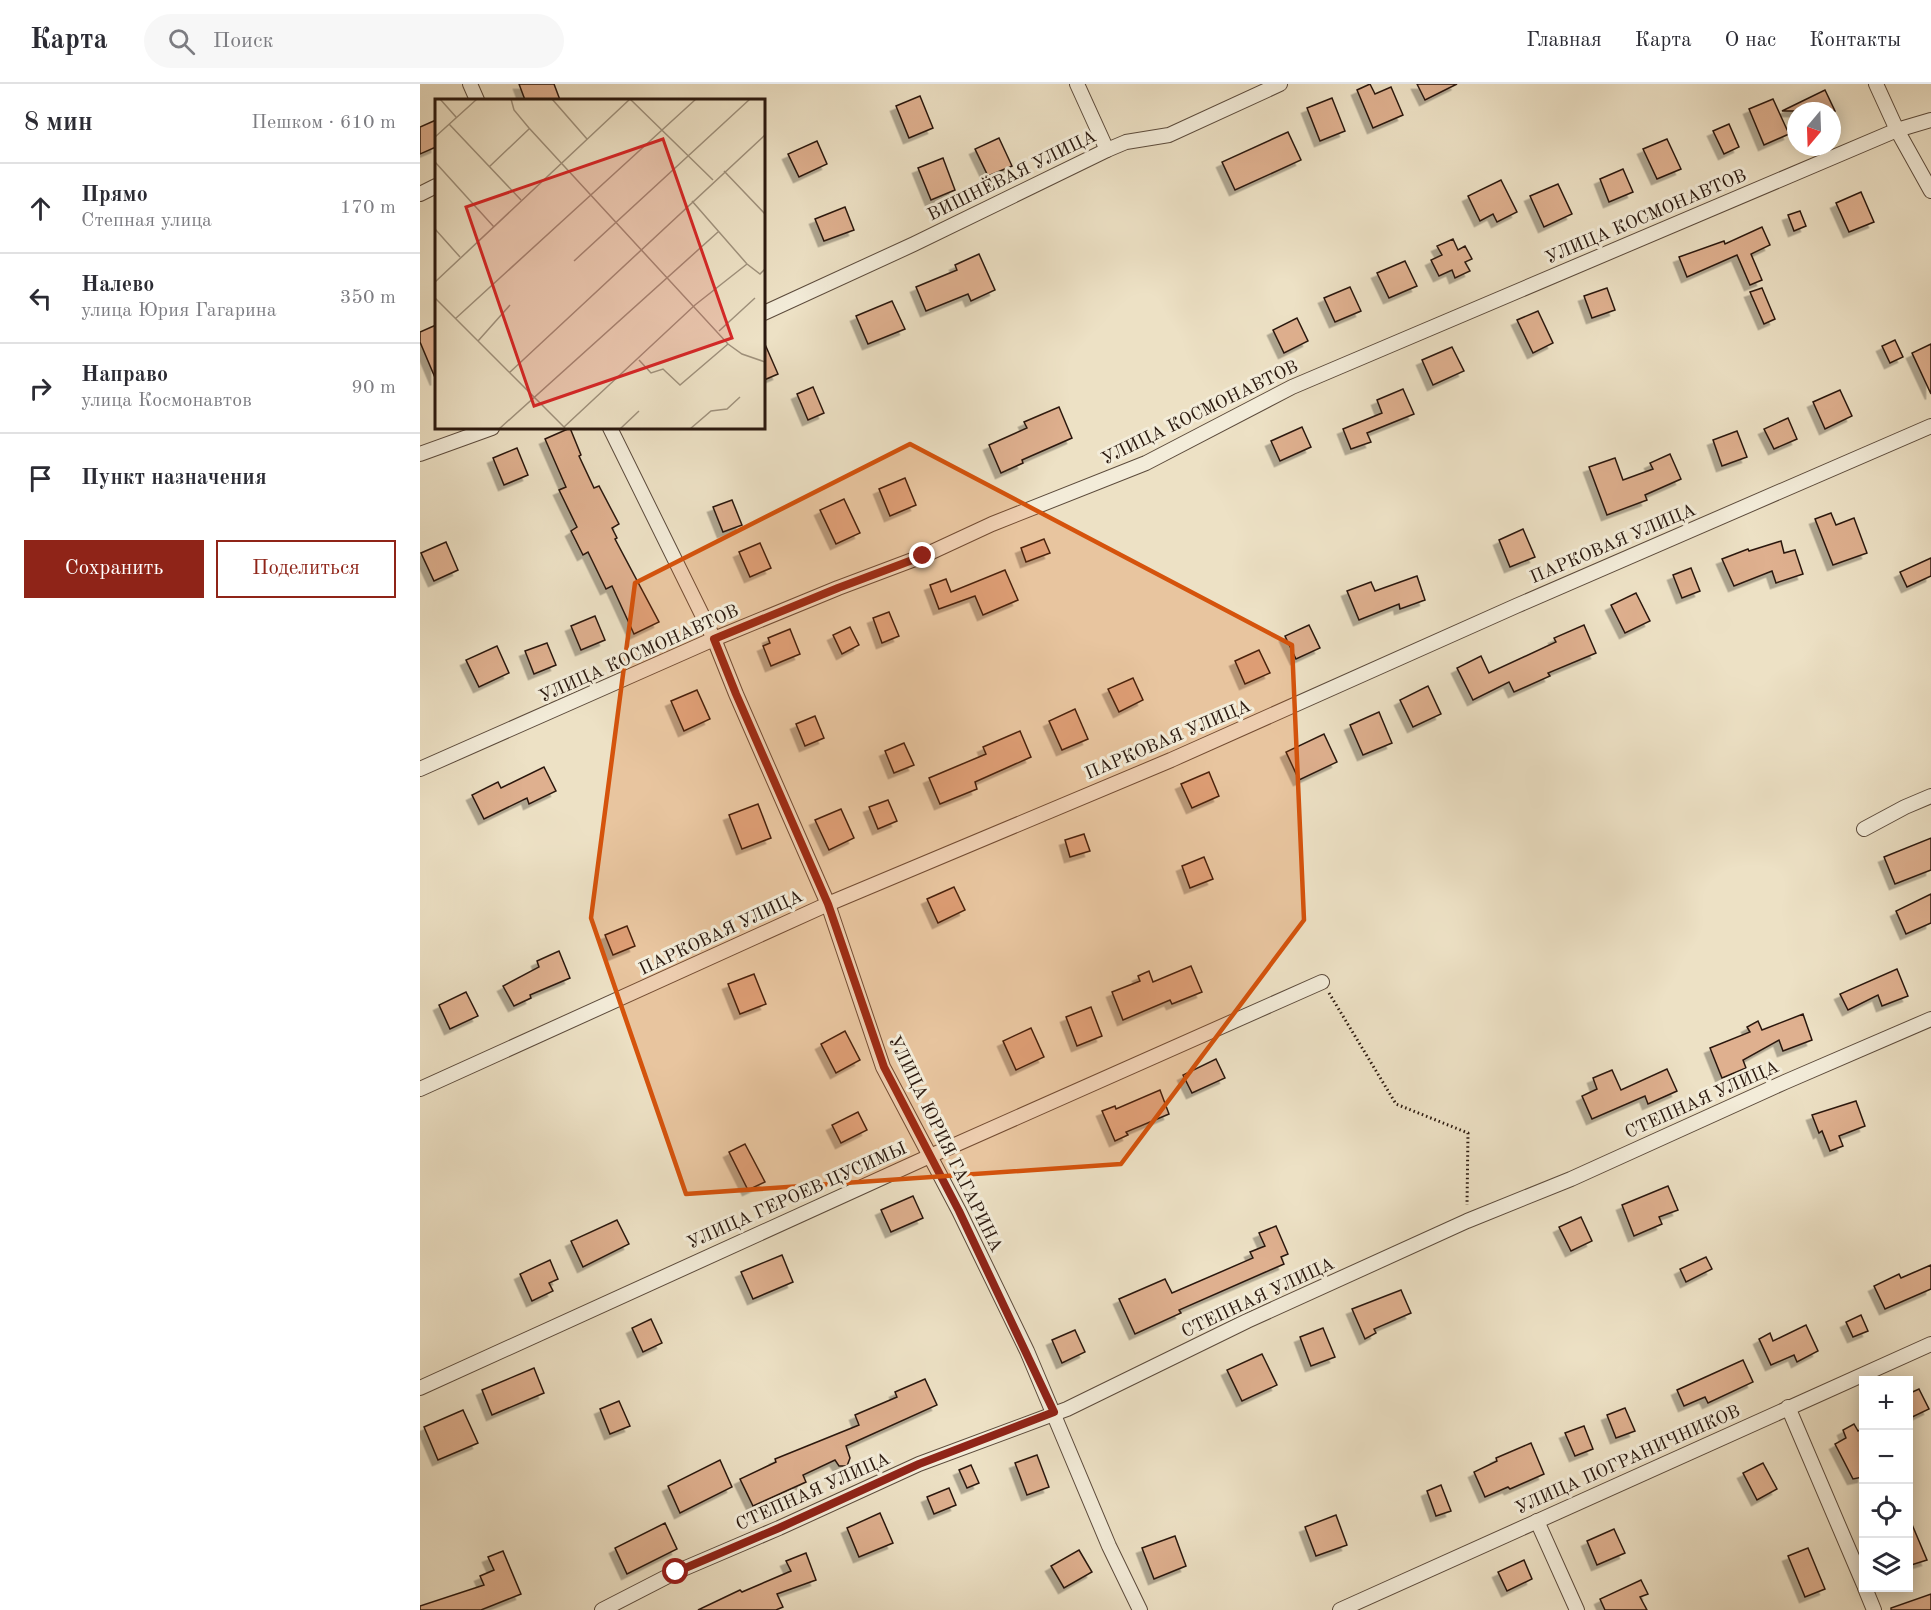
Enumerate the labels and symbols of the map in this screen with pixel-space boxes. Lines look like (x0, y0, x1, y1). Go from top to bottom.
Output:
inset map (435, 99, 765, 429)
north arrow (1787, 102, 1841, 156)
street label: ВИШНЁВАЯ УЛИЦА (924, 125, 1099, 225)
street label: УЛИЦА КОСМОНАВТОВ (1543, 166, 1749, 268)
street label: УЛИЦА КОСМОНАВТОВ (1099, 357, 1301, 469)
street label: ПАРКОВАЯ УЛИЦА (1527, 501, 1699, 587)
route end (909, 542, 935, 568)
street label: УЛИЦА КОСМОНАВТОВ (536, 602, 742, 706)
street label: ПАРКОВАЯ УЛИЦА (1082, 697, 1254, 783)
street label: ПАРКОВАЯ УЛИЦА (636, 887, 806, 979)
street label: УЛИЦА ЮРИЯ ГАГАРИНА (885, 1033, 1005, 1255)
street label: СТЕПНАЯ УЛИЦА (1622, 1058, 1782, 1142)
street label: УЛИЦА ГЕРОЕВ ЦУСИМЫ (685, 1139, 909, 1253)
street label: СТЕПНАЯ УЛИЦА (1179, 1255, 1337, 1341)
street label: УЛИЦА ПОГРАНИЧНИКОВ (1513, 1402, 1743, 1518)
street label: СТЕПНАЯ УЛИЦА (733, 1450, 893, 1534)
route start (662, 1558, 688, 1584)

